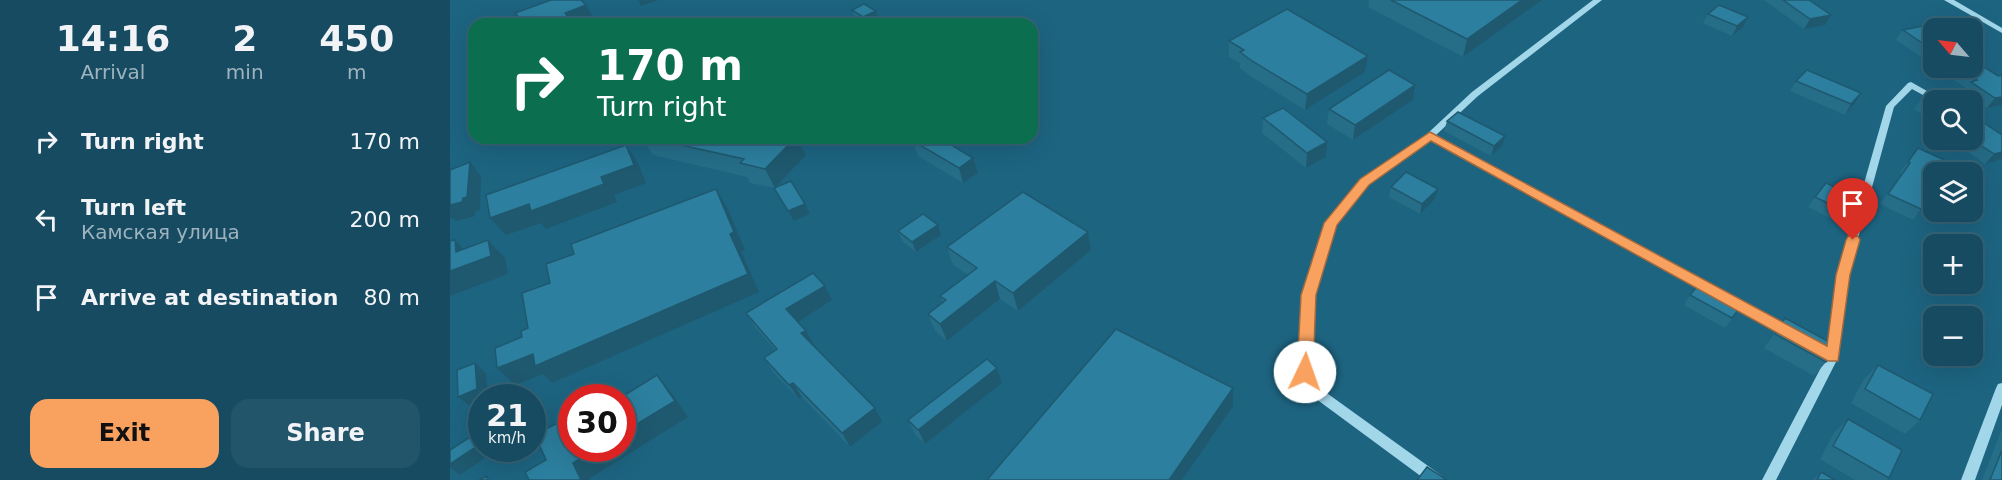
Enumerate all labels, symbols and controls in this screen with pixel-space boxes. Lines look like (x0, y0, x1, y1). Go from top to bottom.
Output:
text: 14:16 (56, 18, 170, 59)
text: 2 (232, 18, 257, 59)
text: 450 (319, 18, 394, 59)
north arrow (1923, 18, 1983, 78)
map controls (1923, 18, 1983, 366)
text: 170 m (597, 41, 743, 90)
icon: right (498, 42, 576, 120)
text: Arrival (80, 60, 145, 84)
text: min (226, 60, 264, 84)
text: m (347, 60, 367, 84)
button: search (1923, 90, 1983, 150)
text: Turn right (597, 91, 726, 122)
icon: right (30, 125, 63, 158)
text: Turn right (81, 129, 204, 154)
text: 170 m (350, 129, 420, 154)
button: layers (1923, 162, 1983, 222)
pin (1827, 178, 1878, 240)
icon: arrive (1836, 187, 1869, 220)
text: Turn left (81, 195, 186, 220)
icon: left (30, 203, 63, 236)
text: 200 m (350, 207, 420, 232)
text: Камская улица (81, 220, 240, 244)
button: + (1923, 234, 1983, 294)
icon: arrive (30, 281, 63, 314)
text: Arrive at destination (81, 285, 338, 310)
text: 80 m (364, 285, 420, 310)
button: − (1923, 306, 1983, 366)
position arrow (1273, 340, 1337, 404)
speed limit sign: 30 (558, 384, 636, 462)
text: 21 (486, 398, 528, 433)
button: Exit (30, 399, 219, 468)
button: Share (231, 399, 420, 468)
text: km/h (488, 429, 526, 447)

